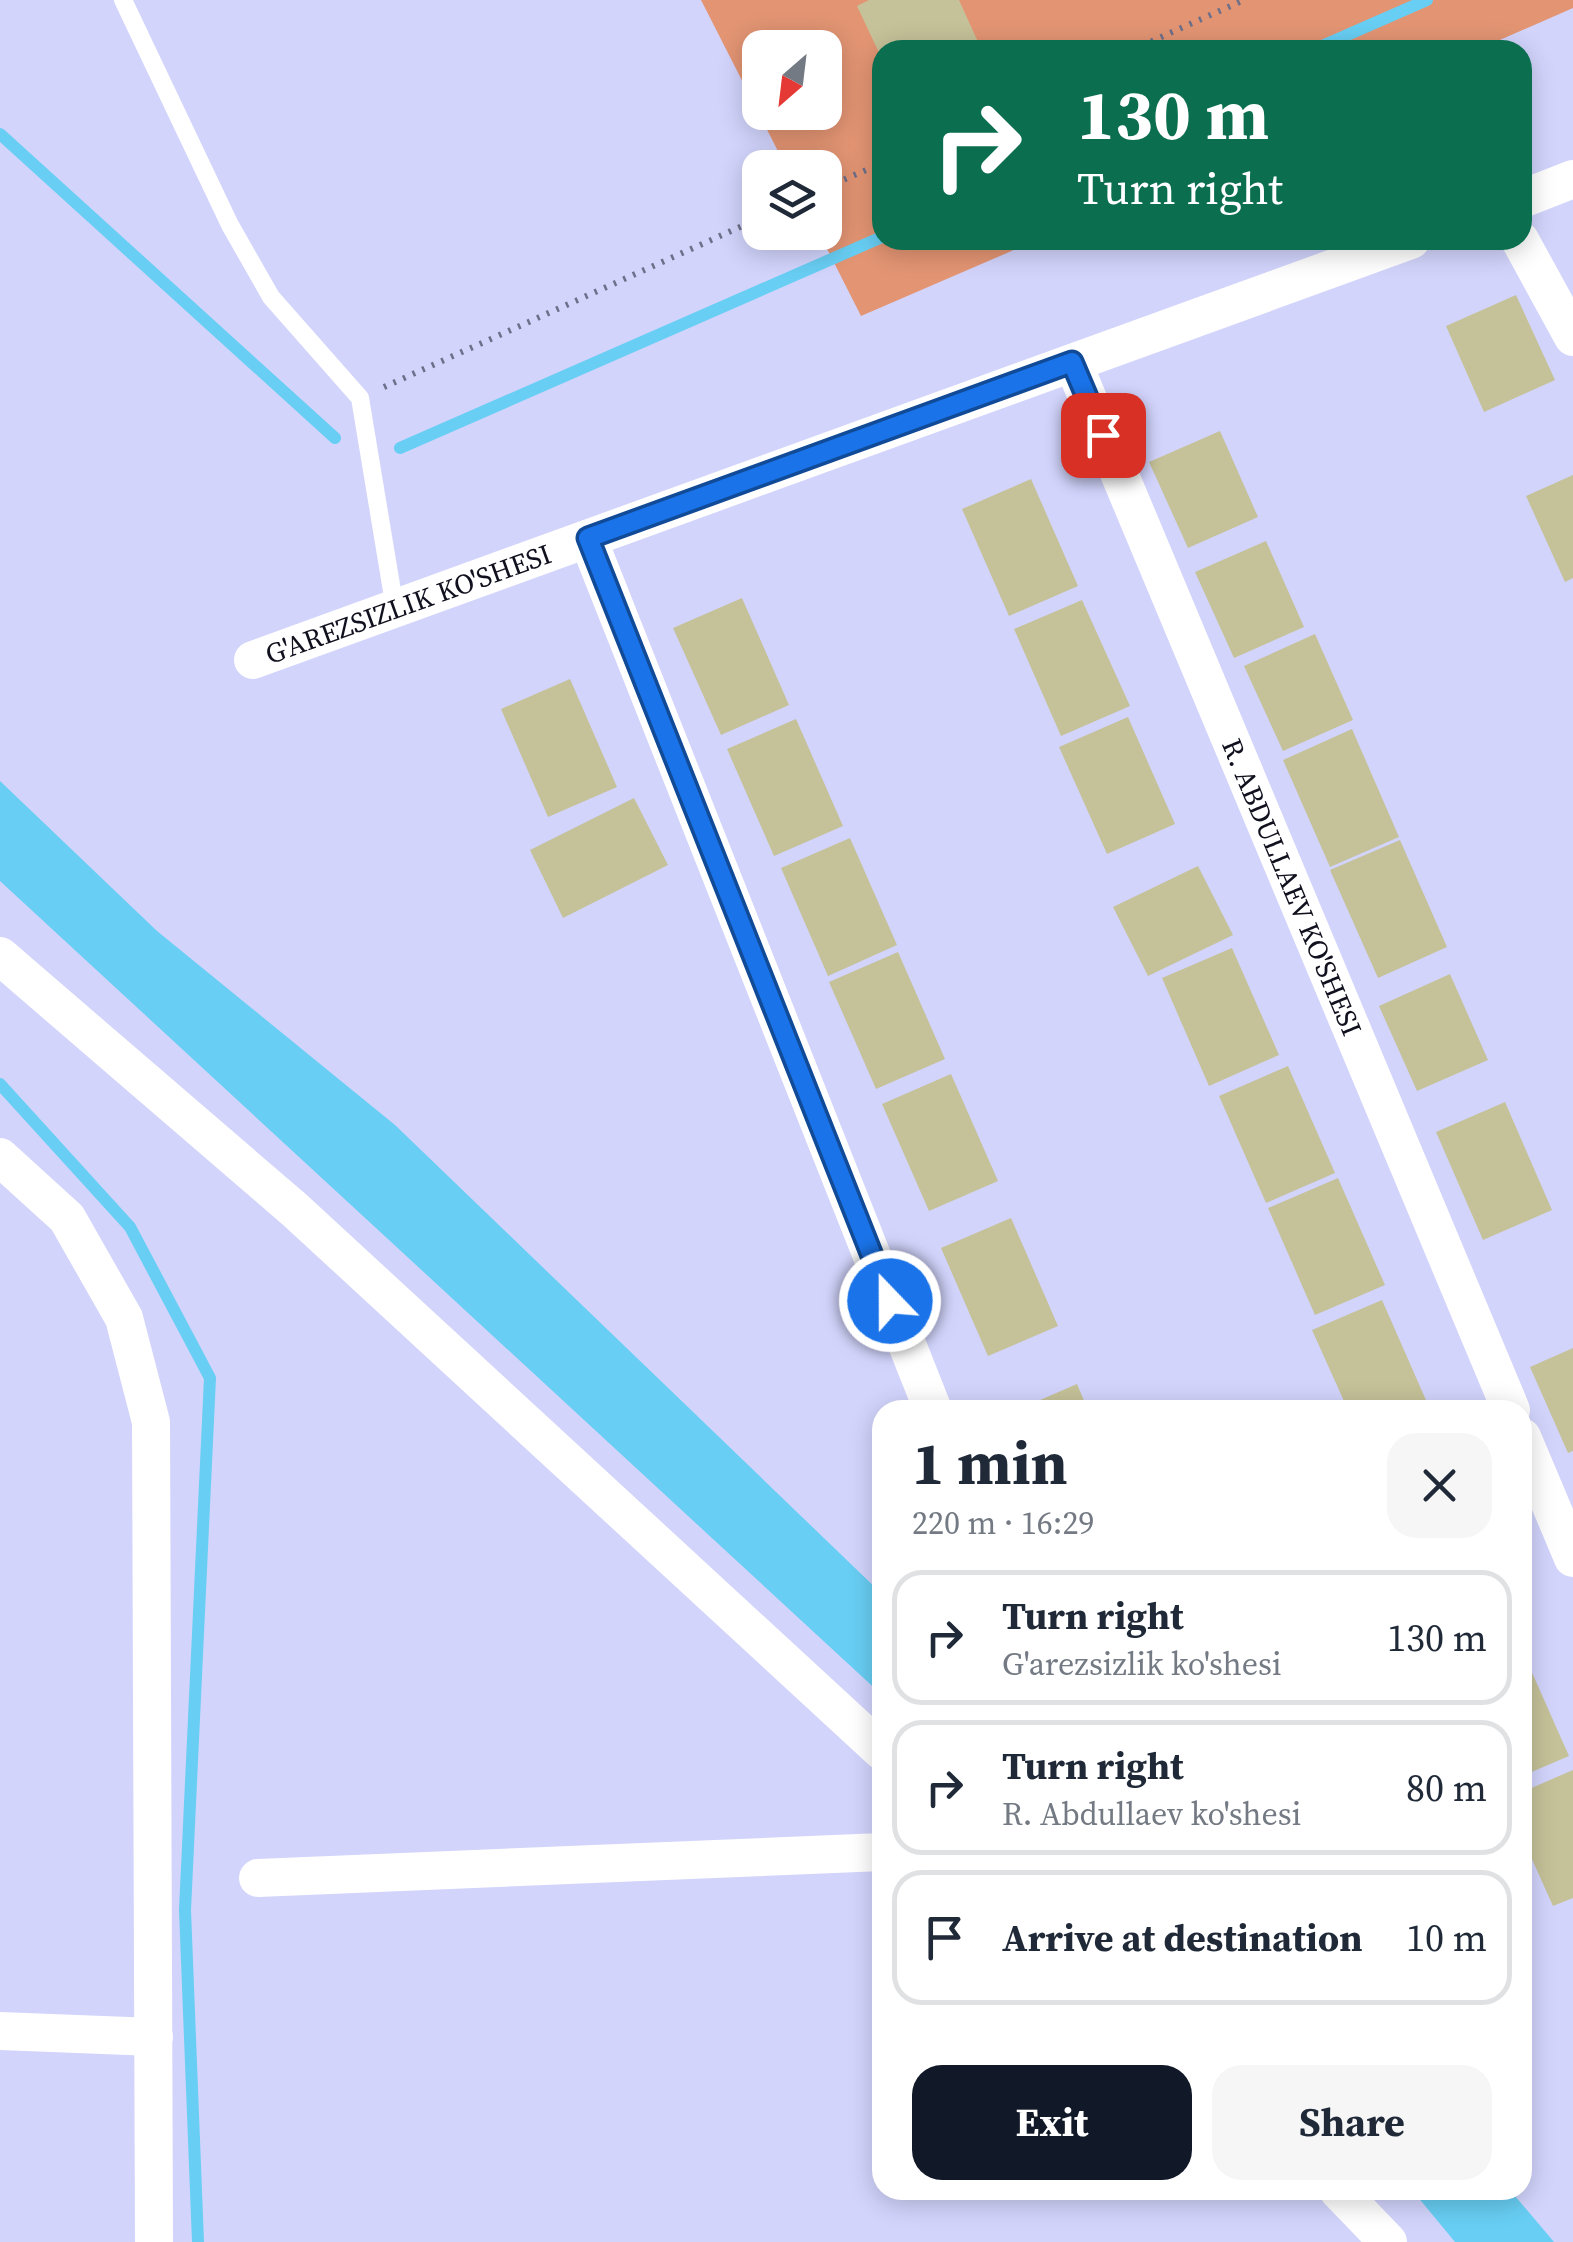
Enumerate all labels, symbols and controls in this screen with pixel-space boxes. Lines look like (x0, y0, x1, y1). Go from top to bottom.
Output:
north arrow (742, 30, 842, 130)
map controls (742, 30, 842, 250)
text: 130 m (1077, 66, 1269, 162)
icon: right (912, 80, 1042, 210)
button: layers (742, 150, 842, 250)
text: Turn right (1077, 157, 1283, 219)
pin (1061, 393, 1146, 478)
icon: arrive (1076, 408, 1131, 463)
street label: G'AREZSIZLIK KO'SHESI (260, 534, 556, 673)
street label: R. ABDULLAEV KO'SHESI (1213, 733, 1371, 1041)
position arrow (838, 1249, 942, 1353)
text: 1 min (912, 1422, 1068, 1504)
button: close (1387, 1433, 1492, 1538)
text: 220 m · 16:29 (912, 1501, 1094, 1545)
text: Turn right (1002, 1590, 1184, 1642)
icon: right (917, 1610, 972, 1665)
text: 130 m (1387, 1612, 1487, 1664)
text: G'arezsizlik ko'shesi (1002, 1642, 1282, 1686)
text: Turn right (1002, 1740, 1184, 1792)
icon: right (917, 1760, 972, 1815)
text: 80 m (1406, 1762, 1487, 1814)
text: R. Abdullaev ko'shesi (1002, 1792, 1301, 1836)
icon: arrive (917, 1910, 972, 1965)
text: Arrive at destination (1002, 1912, 1363, 1964)
text: 10 m (1406, 1912, 1487, 1964)
button: Exit (912, 2065, 1192, 2180)
button: Share (1212, 2065, 1492, 2180)

